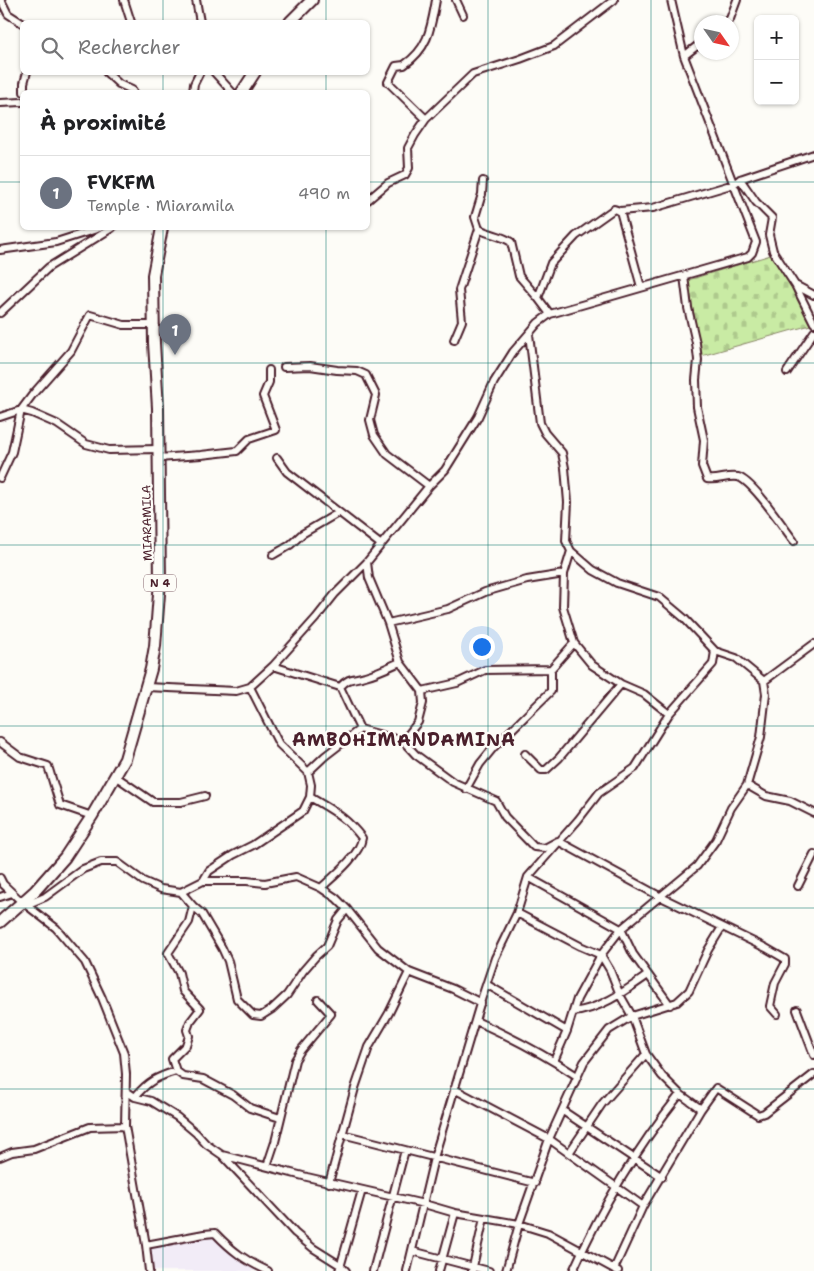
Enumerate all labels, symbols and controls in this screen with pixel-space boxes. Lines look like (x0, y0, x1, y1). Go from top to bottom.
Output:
north arrow (694, 15, 739, 60)
map controls (754, 15, 799, 105)
button: + (754, 15, 799, 60)
search box (20, 20, 370, 75)
icon: search (38, 34, 66, 62)
text: Rechercher (78, 35, 181, 60)
button: − (754, 60, 799, 105)
text: À proximité (40, 109, 166, 137)
text: FVKFM (87, 170, 155, 195)
text: 1 (52, 183, 60, 204)
text: 490 m (298, 183, 350, 204)
text: Temple · Miaramila (87, 195, 234, 216)
pin: 1 (159, 314, 191, 355)
street label: MIARAMILA (138, 484, 156, 561)
road number: N 4 (144, 574, 176, 592)
your location (469, 634, 495, 660)
district label: AMBOHIMANDAMINA (292, 728, 516, 752)

